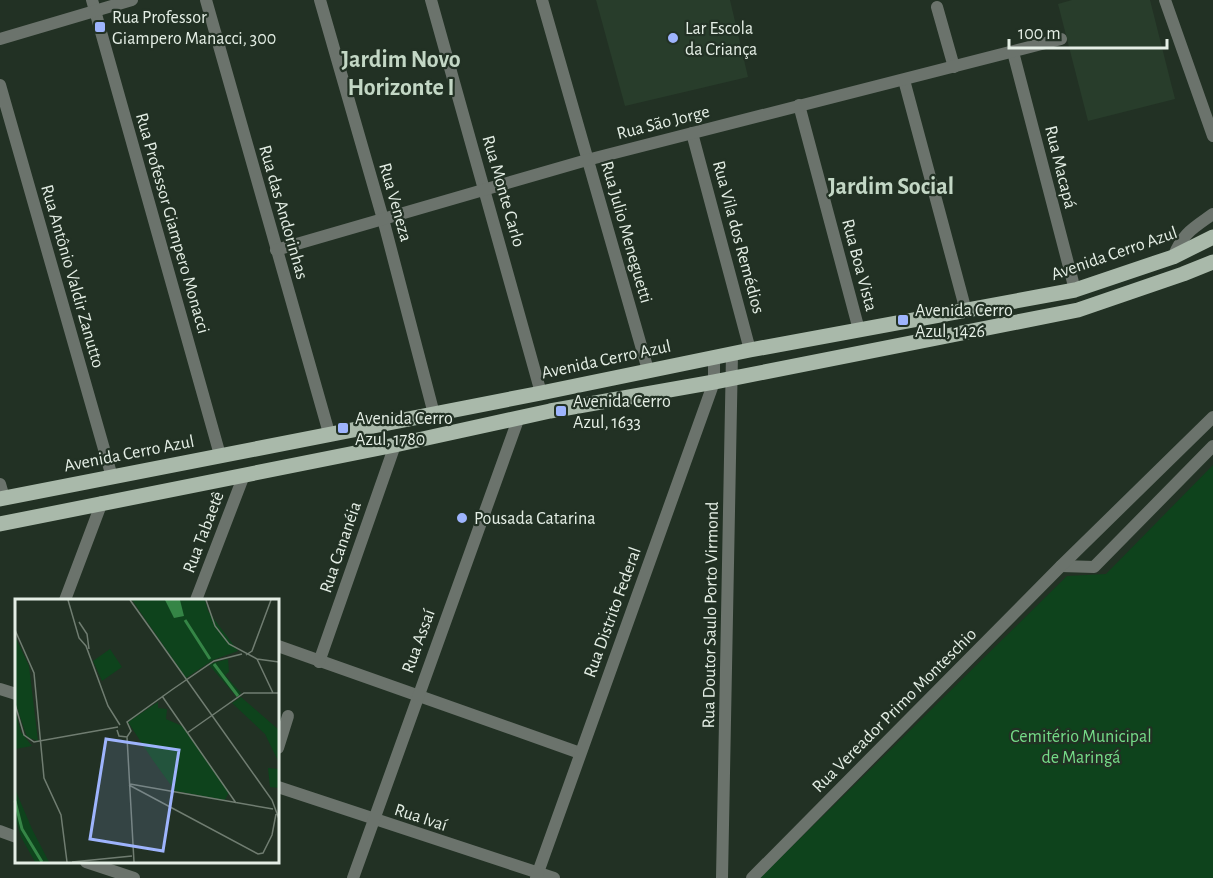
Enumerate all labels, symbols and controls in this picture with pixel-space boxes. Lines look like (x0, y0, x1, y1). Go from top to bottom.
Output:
place label: Rua Professor Giampero Manacci, 300 (112, 9, 276, 48)
scale bar (1009, 12, 1166, 50)
marker: Rua Professor Giampero Manacci, 300 (93, 20, 107, 34)
place label: Lar Escola da Criança (685, 20, 757, 59)
text: 100 m (1018, 25, 1061, 43)
marker: Lar Escola da Criança (666, 31, 680, 45)
district label: Jardim Novo Horizonte I (341, 48, 461, 100)
street label: Rua São Jorge (615, 103, 712, 143)
street label: Rua Professor Giampero Monacci (132, 111, 212, 336)
street label: Rua Macapá (1041, 124, 1079, 211)
street label: Rua Monte Carlo (479, 133, 528, 249)
street label: Rua das Andorinhas (255, 143, 311, 281)
street label: Rua Julio Meneguetti (597, 159, 655, 305)
street label: Rua Vila dos Remédios (709, 159, 767, 316)
street label: Rua Veneza (375, 161, 415, 244)
district label: Jardim Social (828, 175, 954, 199)
street label: Rua Antônio Valdir Zanutto (37, 183, 107, 370)
street label: Rua Boa Vista (838, 217, 880, 313)
street label: Avenida Cerro Azul (1049, 224, 1180, 284)
place label: Avenida Cerro Azul, 1426 (915, 302, 1013, 341)
marker: Avenida Cerro Azul, 1426 (896, 313, 910, 327)
street label: Avenida Cerro Azul (540, 337, 673, 383)
place label: Avenida Cerro Azul, 1633 (573, 393, 671, 432)
marker: Avenida Cerro Azul, 1633 (554, 404, 568, 418)
place label: Avenida Cerro Azul, 1780 (355, 410, 453, 449)
marker: Avenida Cerro Azul, 1780 (336, 421, 350, 435)
street label: Avenida Cerro Azul (63, 433, 196, 475)
street label: Rua Tabaetê (180, 489, 228, 576)
street label: Rua Cananéia (317, 499, 365, 595)
street label: Rua Doutor Saulo Porto Virmond (700, 501, 722, 729)
place label: Pousada Catarina (474, 510, 596, 528)
marker: Pousada Catarina (455, 511, 469, 525)
street label: Rua Distrito Federal (581, 545, 645, 680)
inset map (15, 599, 279, 863)
street label: Rua Assaí (399, 606, 439, 676)
street label: Rua Vereador Primo Monteschio (809, 625, 980, 796)
park label: Cemitério Municipal de Maringá (1010, 728, 1152, 767)
street label: Rua Ivaí (392, 801, 450, 835)

